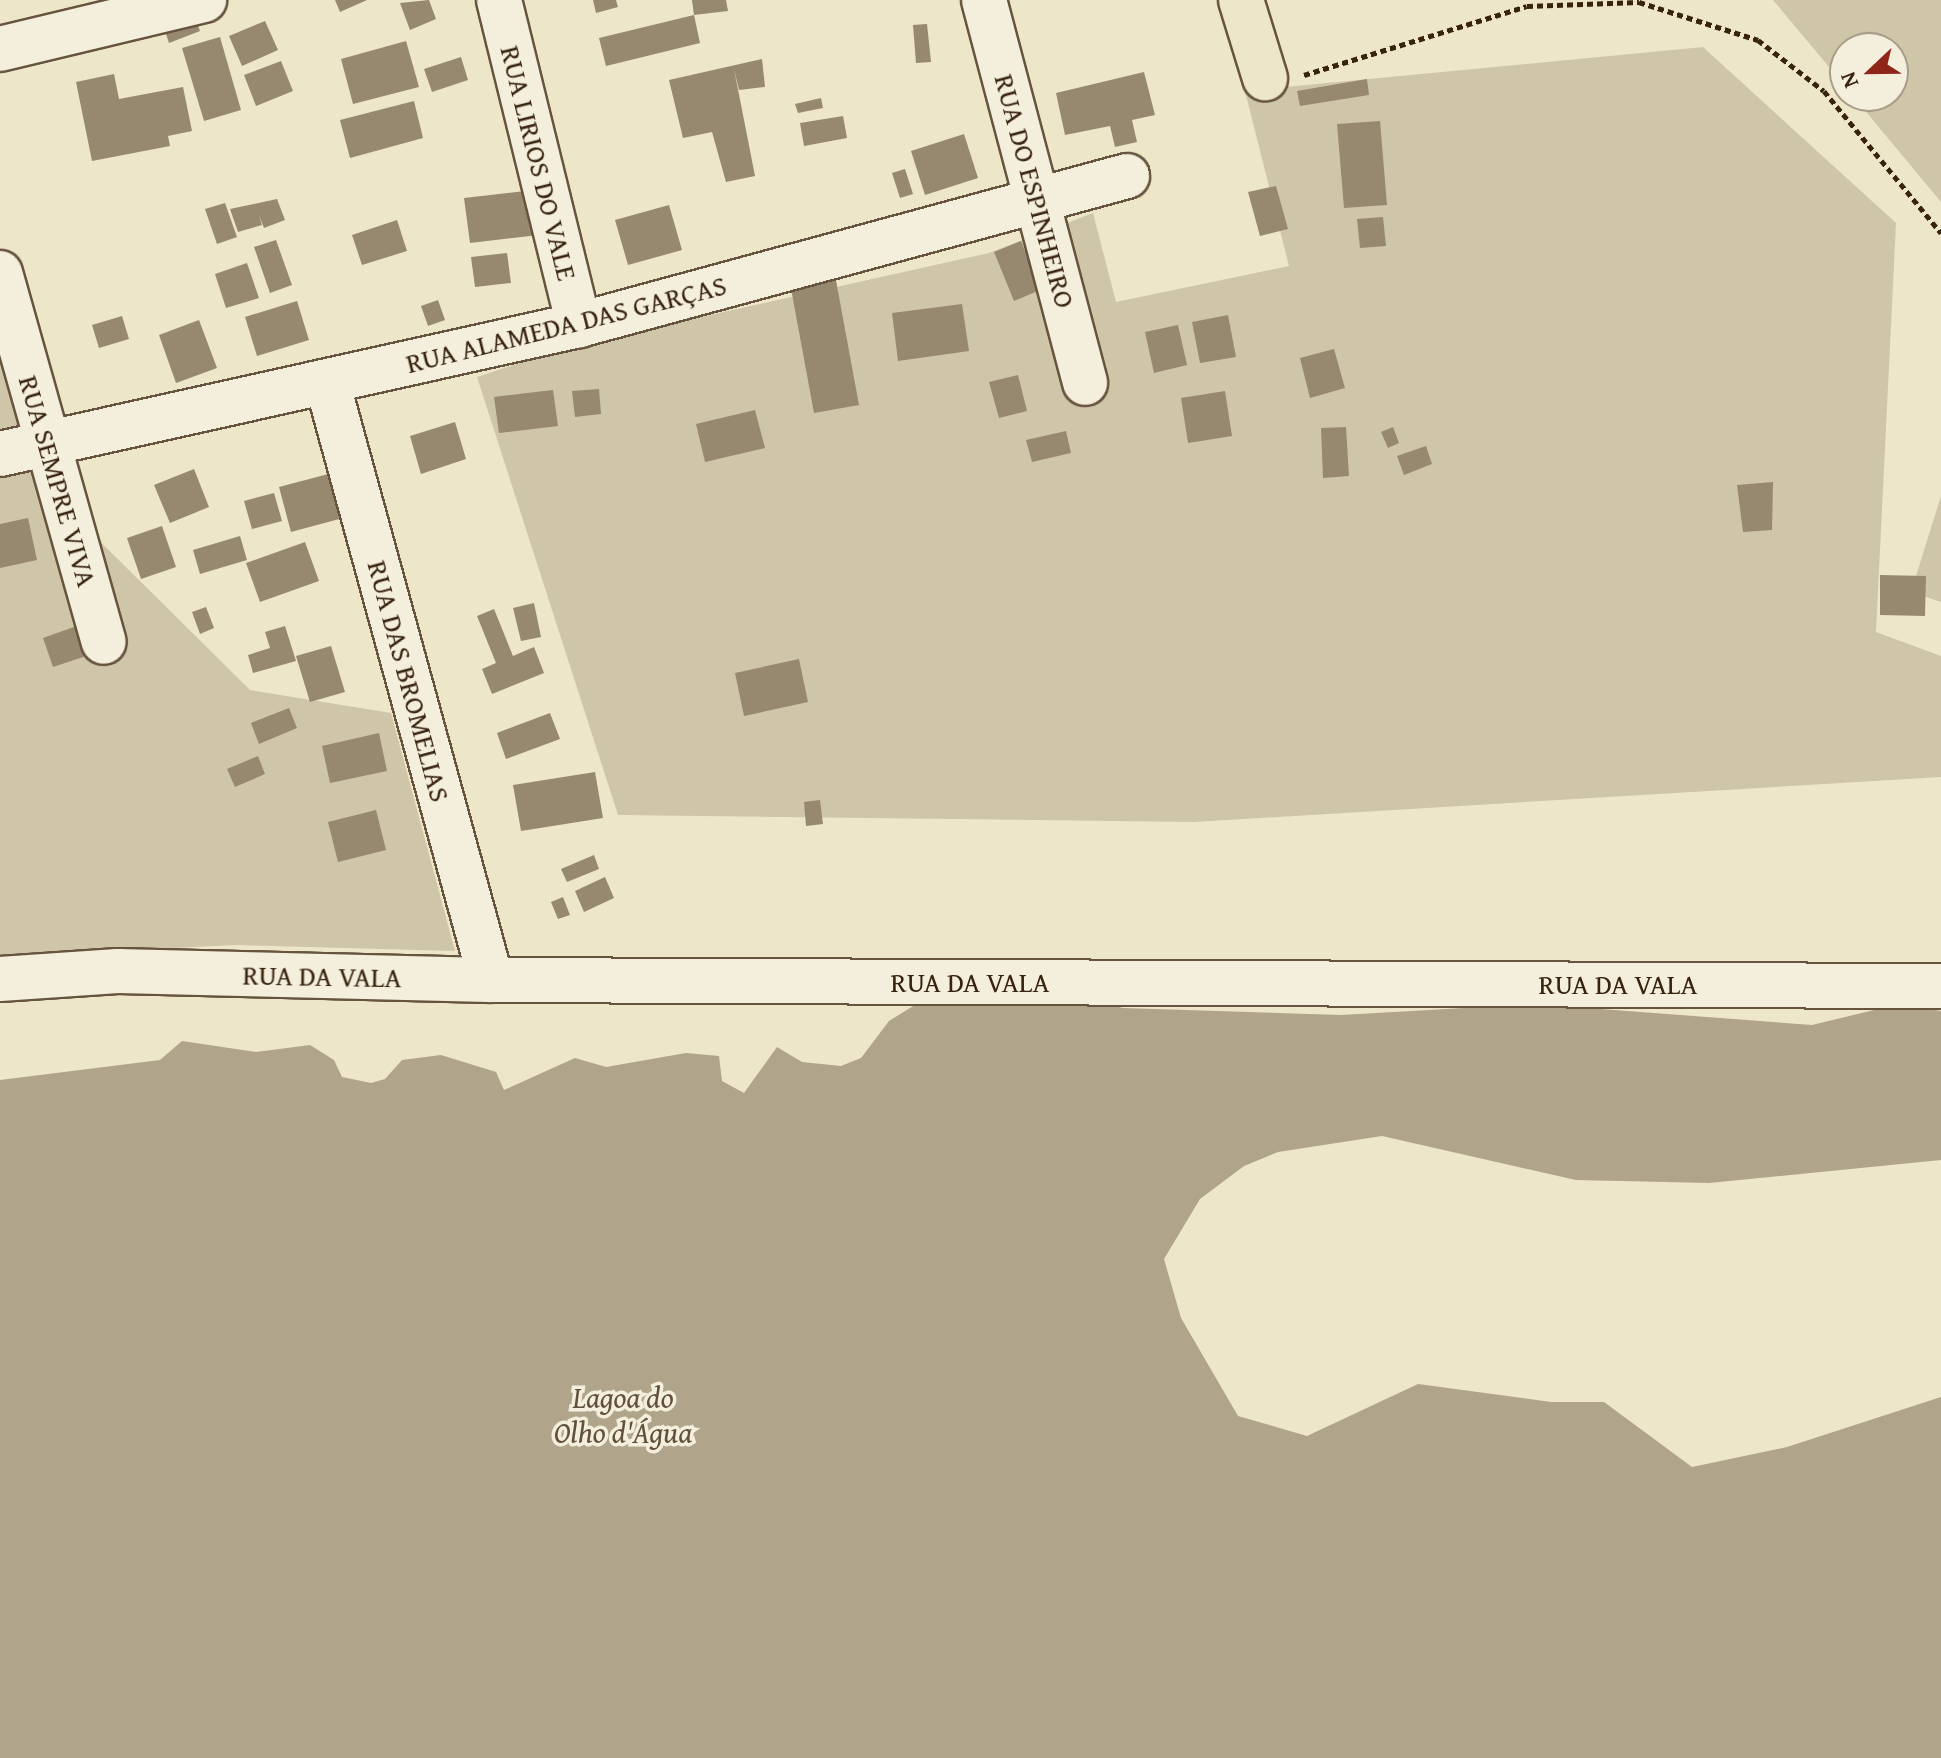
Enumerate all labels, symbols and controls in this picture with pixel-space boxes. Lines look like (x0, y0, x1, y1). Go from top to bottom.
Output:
north arrow (1829, 32, 1909, 112)
street label: RUA LIRIOS DO VALE (494, 42, 584, 284)
text: N (1831, 67, 1866, 93)
street label: RUA DO ESPINHEIRO (988, 70, 1082, 312)
street label: RUA ALAMEDA DAS GARÇAS (402, 268, 730, 380)
street label: RUA SEMPRE VIVA (12, 372, 104, 590)
street label: RUA DAS BROMELIAS (361, 557, 457, 805)
street label: RUA DA VALA (242, 958, 402, 994)
street label: RUA DA VALA (891, 965, 1049, 999)
street label: RUA DA VALA (1539, 967, 1697, 1001)
water label: Lagoa do Olho d'Água (554, 1379, 692, 1450)

